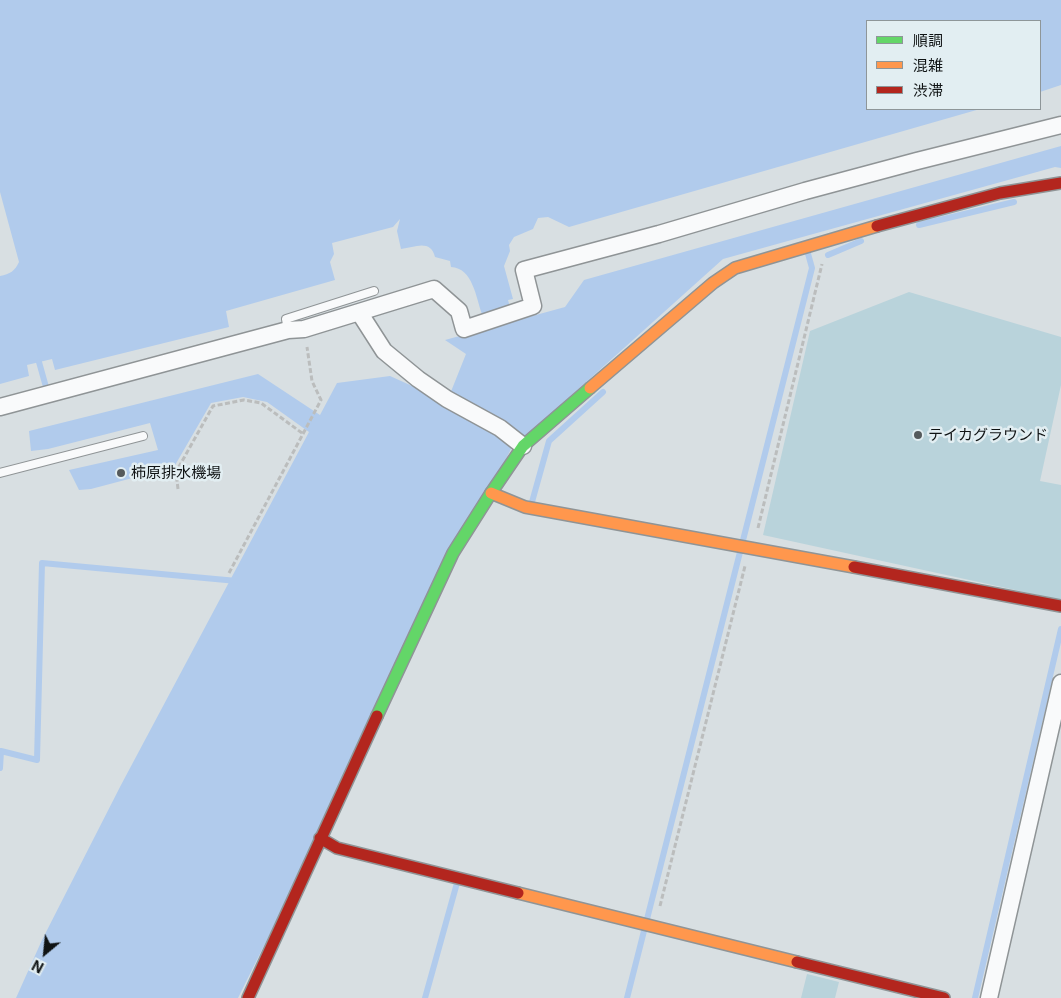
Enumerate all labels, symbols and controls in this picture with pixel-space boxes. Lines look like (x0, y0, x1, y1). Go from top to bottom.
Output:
legend (866, 20, 1041, 110)
text: 順調 (913, 31, 943, 50)
text: 混雑 (913, 56, 943, 75)
text: 渋滞 (913, 81, 943, 100)
place label: テイカグラウンド (928, 426, 1048, 444)
marker: テイカグラウンド (912, 429, 924, 441)
place label: 柿原排水機場 (131, 464, 221, 482)
marker: 柿原排水機場 (115, 467, 127, 479)
north arrow (20, 928, 70, 978)
text: N (29, 957, 46, 977)

